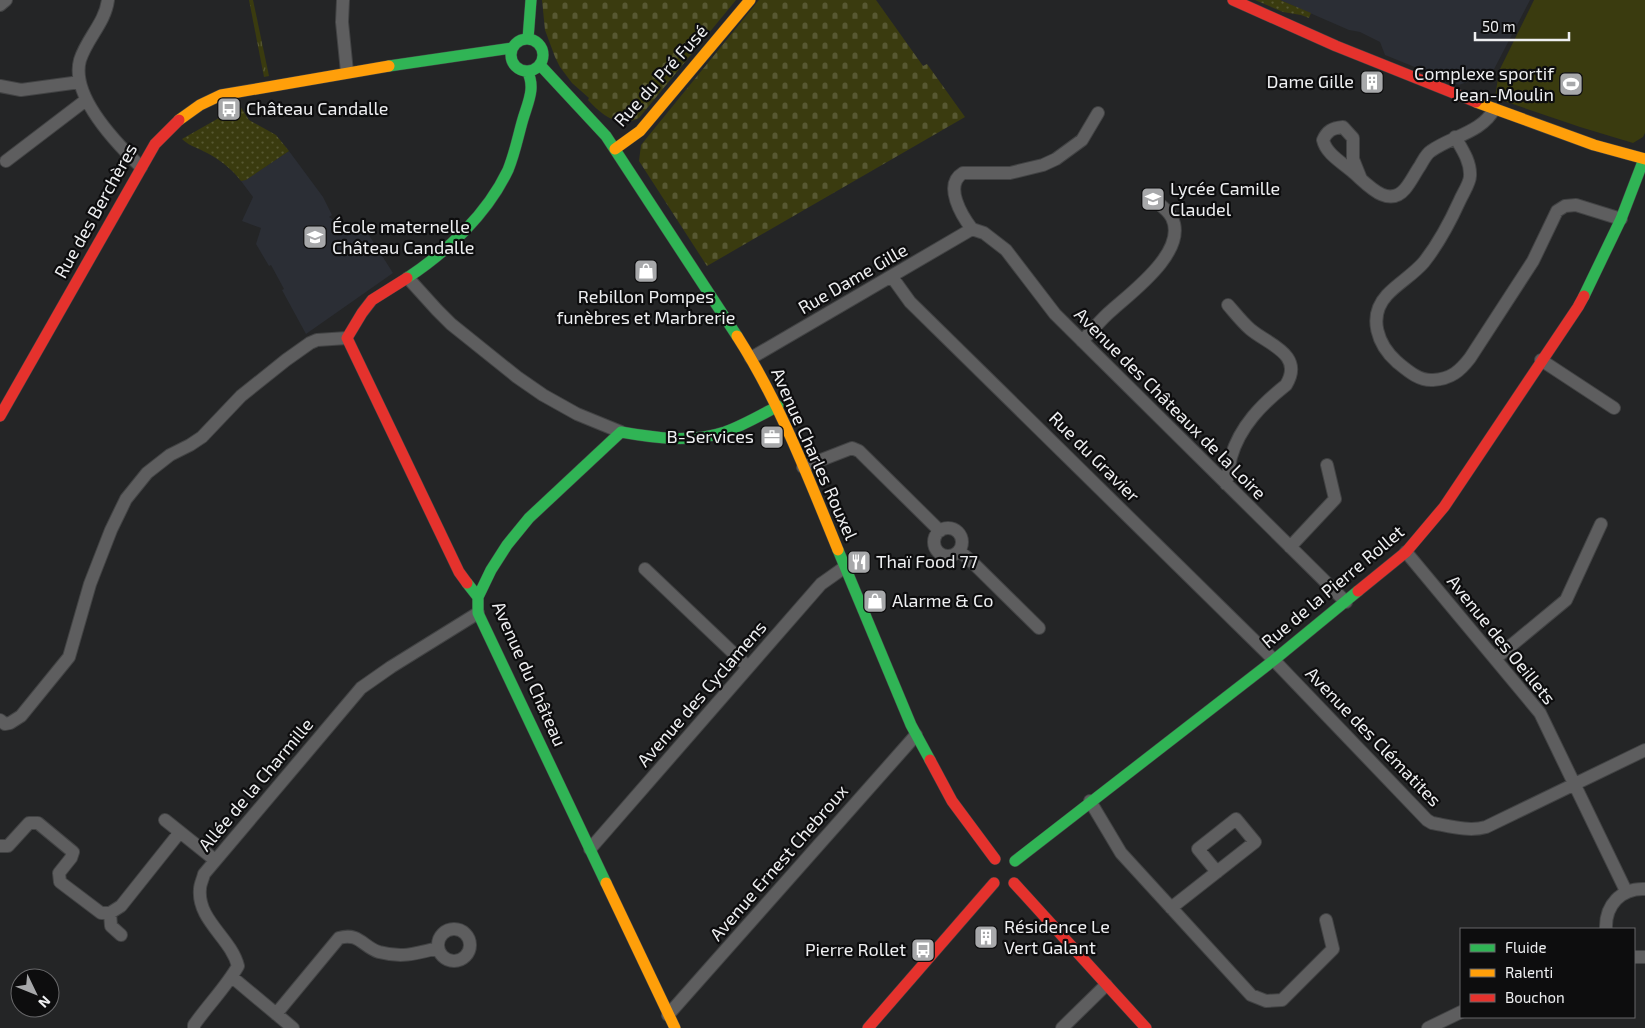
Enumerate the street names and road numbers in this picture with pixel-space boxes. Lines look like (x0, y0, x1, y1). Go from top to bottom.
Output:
street label: Rue du Pré Fusé (609, 20, 712, 131)
street label: Rue des Berchères (49, 139, 141, 282)
street label: Rue Dame Gille (794, 238, 911, 318)
street label: Avenue des Châteaux de la Loire (1070, 303, 1271, 504)
street label: Avenue Charles Rouxel (767, 364, 863, 544)
street label: Rue du Gravier (1045, 406, 1145, 506)
street label: Rue de la Pierre Rollet (1257, 520, 1408, 652)
street label: Avenue des Oeillets (1443, 570, 1561, 708)
street label: Avenue du Château (488, 598, 572, 749)
street label: Avenue des Cyclamens (632, 616, 771, 771)
street label: Avenue des Clématites (1301, 662, 1446, 811)
street label: Allée de la Charmille (193, 713, 317, 855)
street label: Avenue Ernest Chebroux (705, 780, 852, 945)

